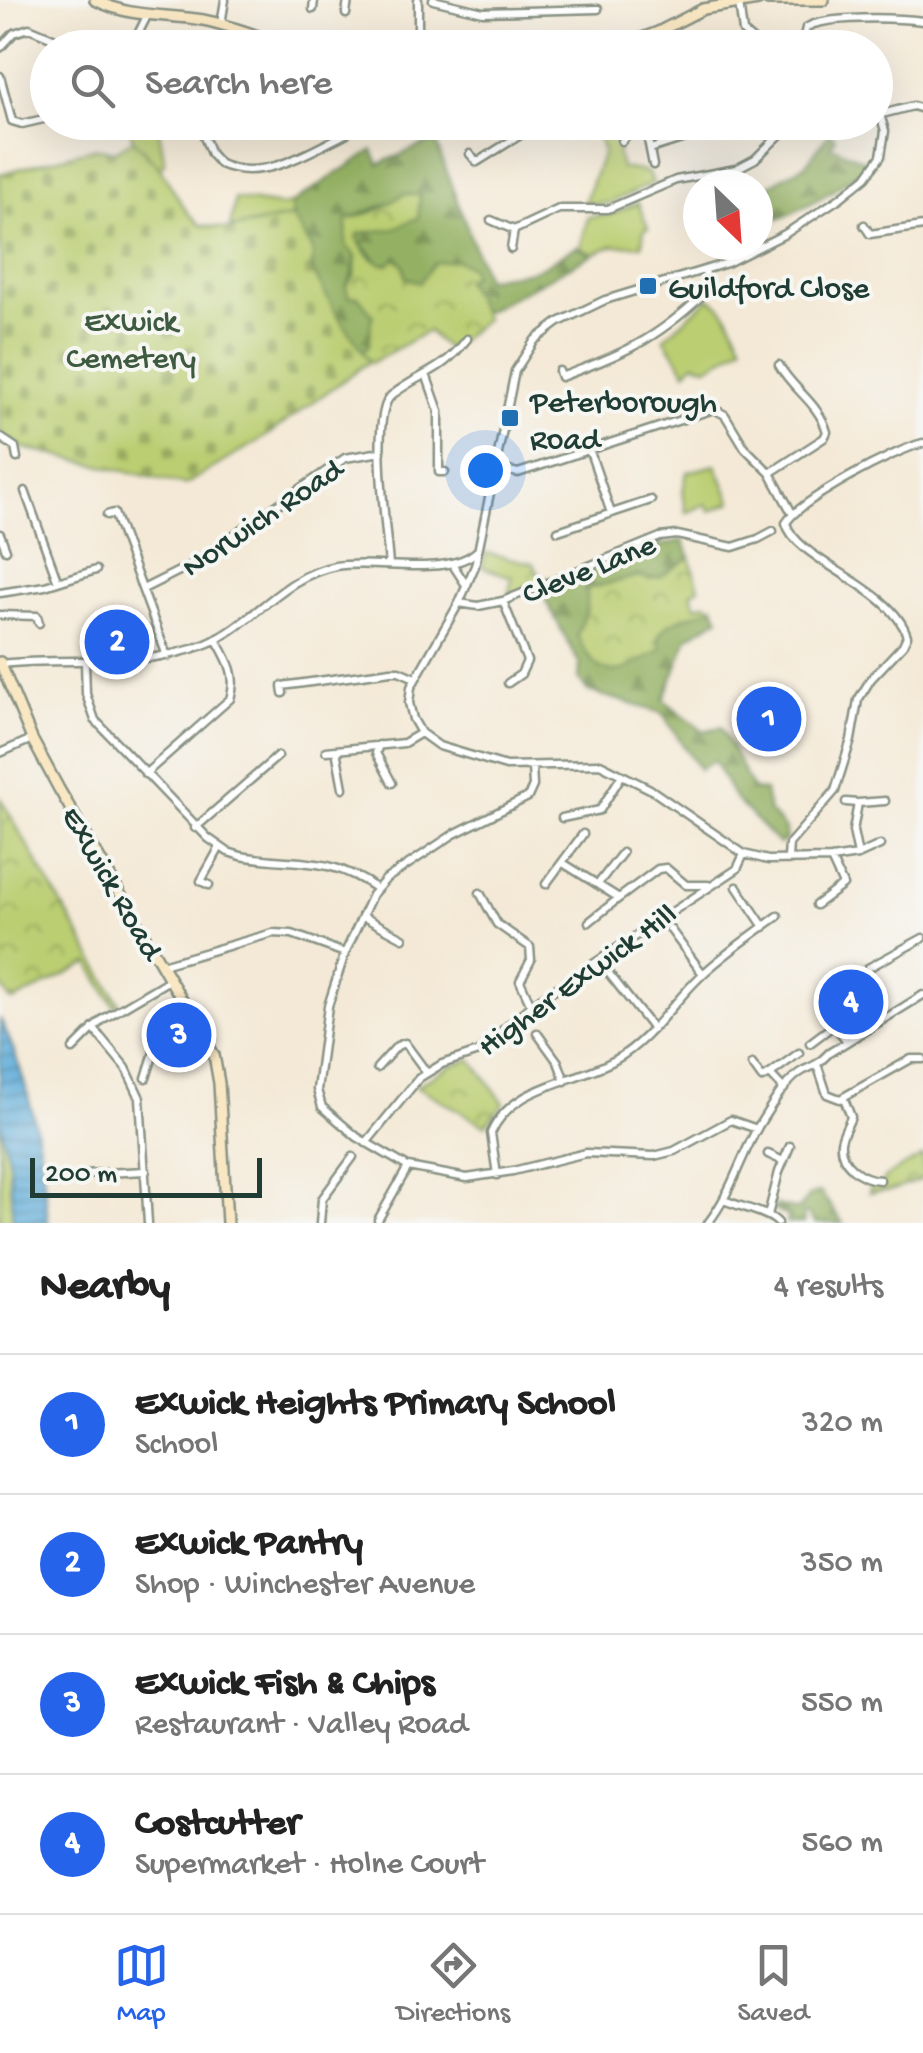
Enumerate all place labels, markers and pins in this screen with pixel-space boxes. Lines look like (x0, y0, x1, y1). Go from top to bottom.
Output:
place label: Guildford Close (668, 272, 870, 310)
marker: Guildford Close (637, 275, 659, 297)
place label: Peterborough Road (529, 386, 717, 461)
marker: Peterborough Road (499, 407, 521, 429)
pin: 2 (84, 604, 150, 680)
pin: 1 (736, 682, 802, 756)
pin: 4 (818, 964, 884, 1040)
pin: 3 (146, 998, 212, 1072)

